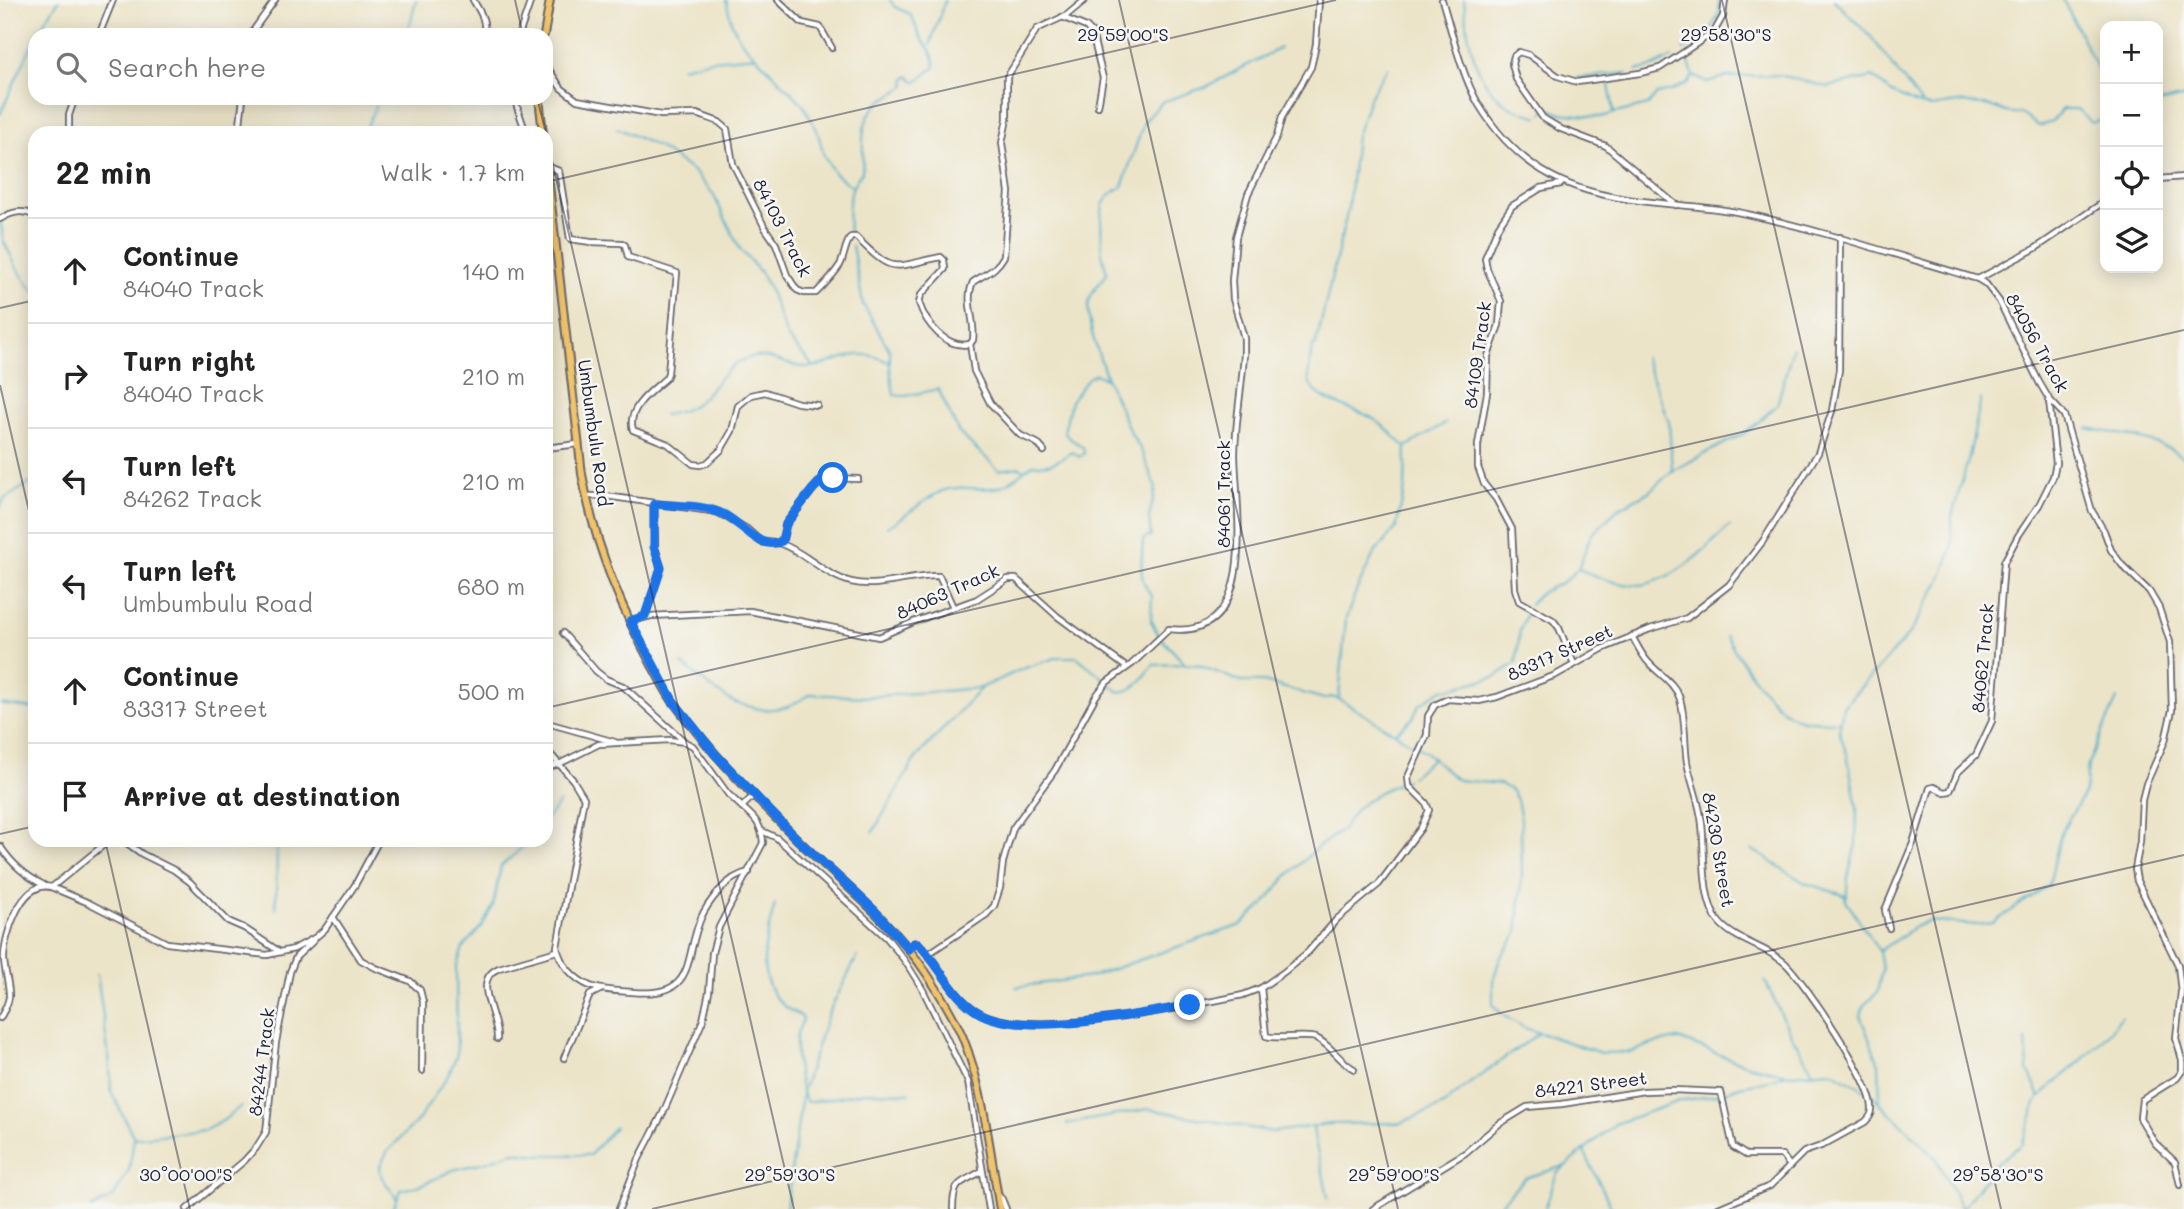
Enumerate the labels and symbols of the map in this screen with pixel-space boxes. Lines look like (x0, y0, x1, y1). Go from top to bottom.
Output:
text: 29°59'00"S (1077, 22, 1169, 46)
text: 29°58'30"S (1680, 22, 1772, 46)
street label: 84103 Track (748, 174, 818, 281)
street label: 84056 Track (2001, 289, 2075, 396)
street label: 84109 Track (1458, 300, 1496, 410)
street label: Umbumbulu Road (573, 358, 617, 508)
street label: 84061 Track (1211, 440, 1235, 548)
route start (817, 462, 848, 493)
street label: 84063 Track (892, 558, 1003, 624)
street label: 84062 Track (1965, 602, 1999, 714)
street label: 83317 Street (1503, 618, 1616, 686)
street label: 84230 Street (1697, 791, 1741, 909)
route end (1174, 989, 1205, 1020)
street label: 84244 Track (242, 1006, 280, 1117)
street label: 84221 Street (1534, 1065, 1648, 1103)
text: 30°00'00"S (139, 1162, 233, 1186)
text: 29°59'30"S (745, 1162, 835, 1186)
text: 29°59'00"S (1348, 1162, 1440, 1186)
text: 29°58'30"S (1952, 1162, 2044, 1186)

